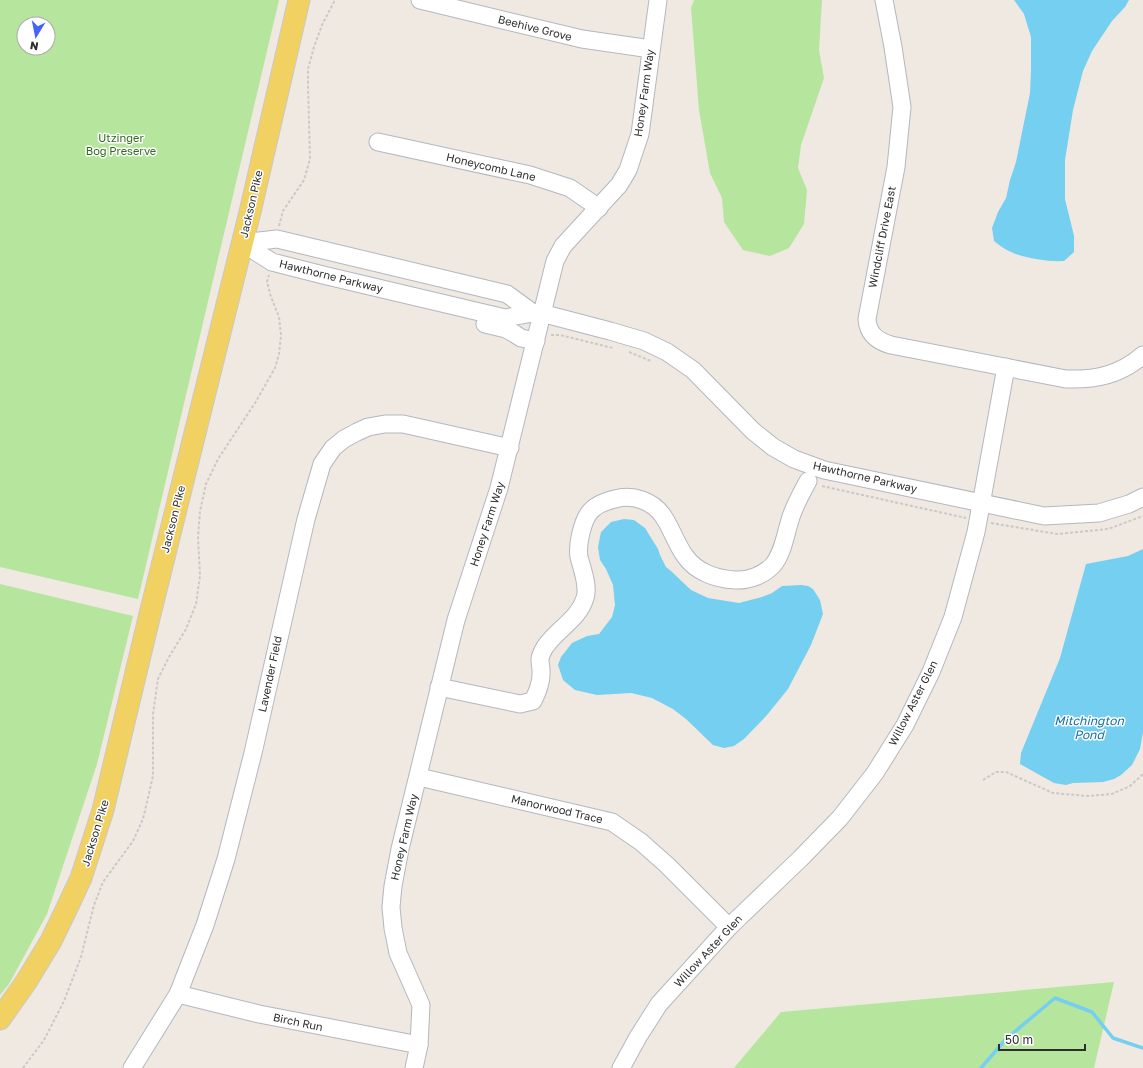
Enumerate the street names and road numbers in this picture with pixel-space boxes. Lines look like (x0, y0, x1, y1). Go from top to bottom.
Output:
street label: Beehive Grove (497, 12, 573, 43)
street label: Honey Farm Way (631, 48, 656, 138)
street label: Honeycomb Lane (445, 150, 537, 183)
street label: Jackson Pike (236, 169, 265, 239)
street label: Windcliff Drive East (865, 185, 898, 289)
street label: Hawthorne Parkway (278, 256, 384, 295)
street label: Hawthorne Parkway (812, 458, 918, 495)
street label: Honey Farm Way (467, 480, 506, 568)
street label: Jackson Pike (158, 484, 187, 554)
street label: Lavender Field (255, 635, 284, 713)
street label: Willow Aster Glen (885, 658, 940, 748)
street label: Honey Farm Way (387, 792, 420, 881)
street label: Manorwood Trace (510, 792, 604, 825)
street label: Jackson Pike (78, 798, 111, 868)
street label: Willow Aster Glen (671, 912, 744, 989)
street label: Birch Run (272, 1010, 324, 1033)

